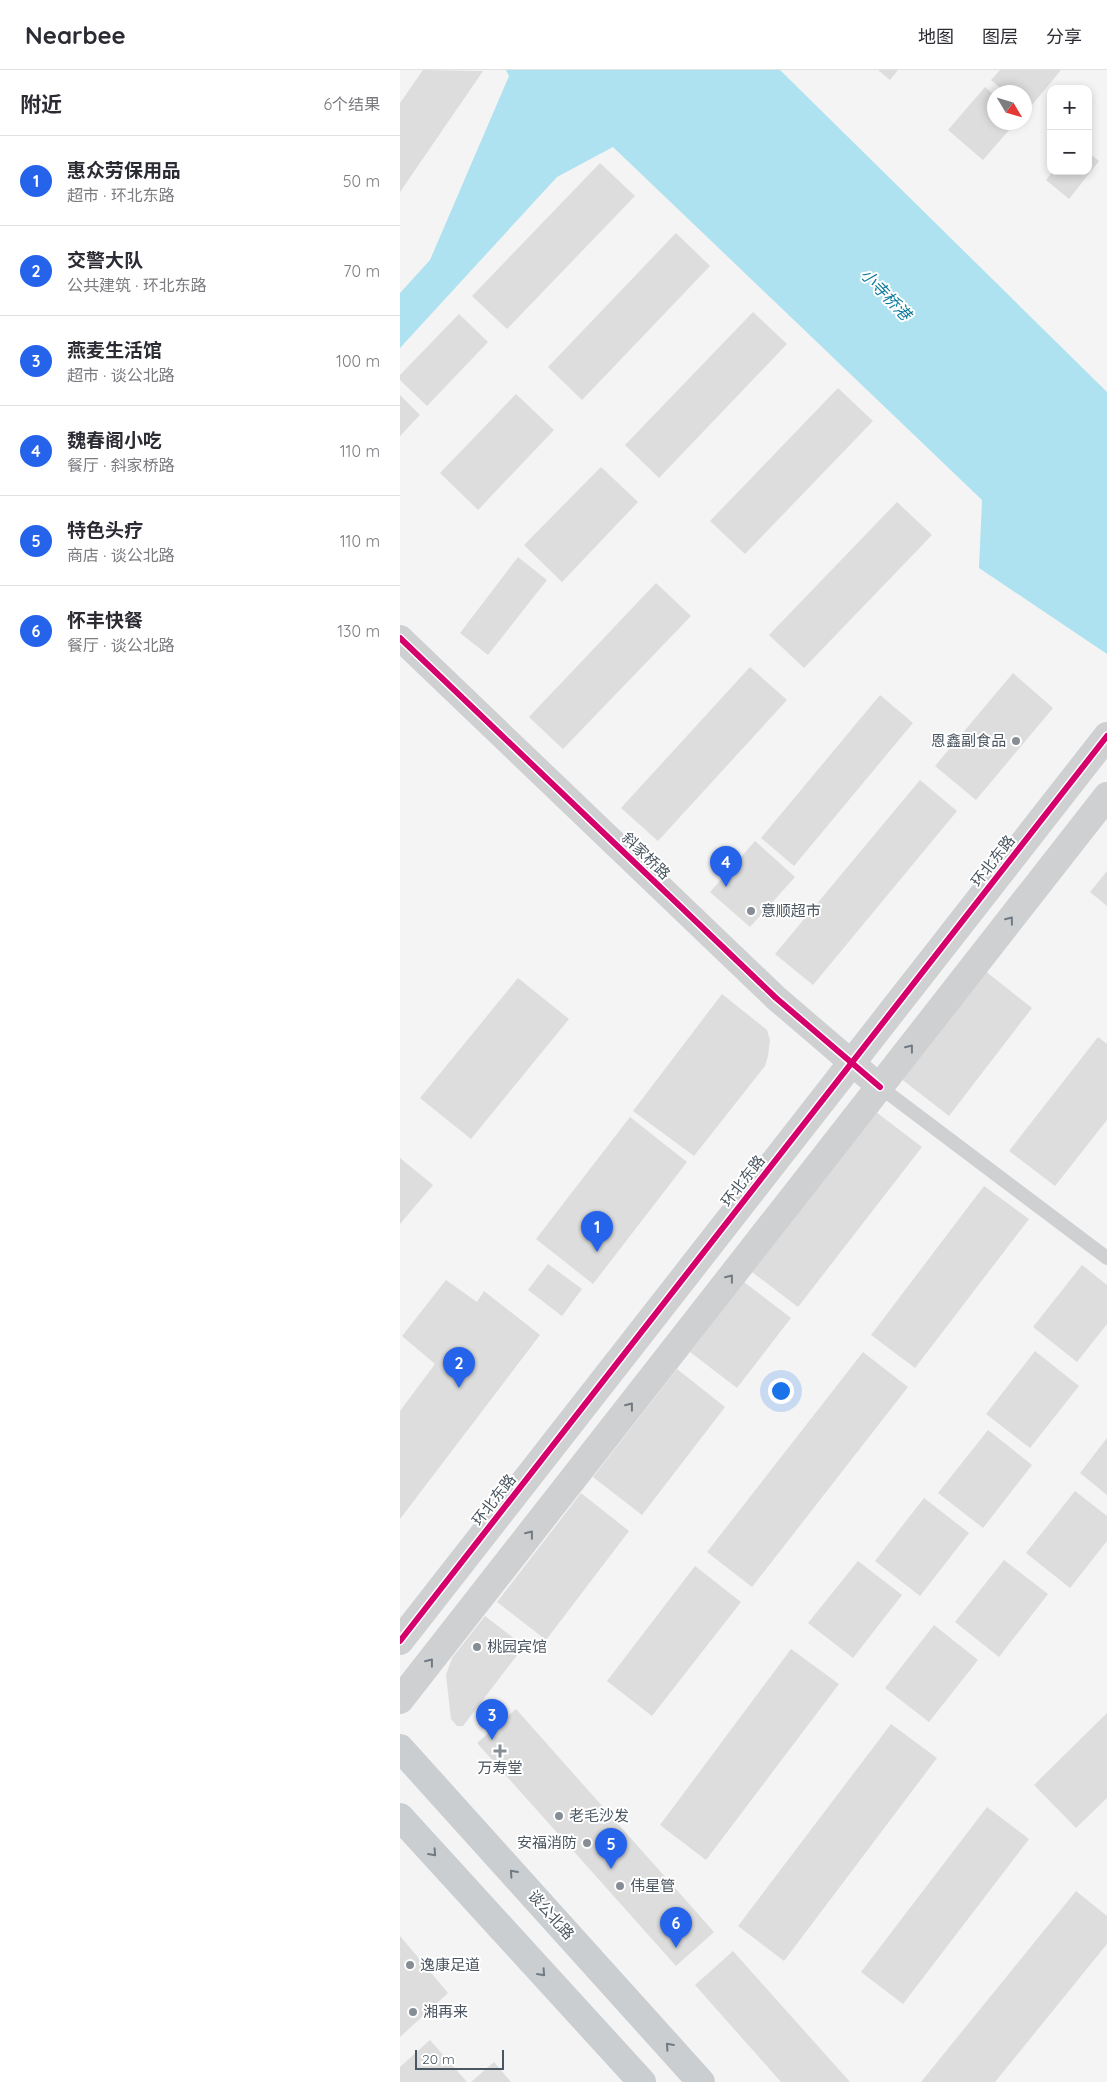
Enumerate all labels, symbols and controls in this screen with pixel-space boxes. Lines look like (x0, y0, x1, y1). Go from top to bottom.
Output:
text: Nearbee (25, 20, 126, 50)
text: 地图 (918, 25, 954, 48)
text: 图层 (982, 25, 1018, 48)
text: 分享 (1046, 25, 1082, 48)
north arrow (987, 85, 1032, 130)
map controls (1047, 85, 1092, 175)
button: + (1047, 85, 1092, 130)
text: 附近 (20, 91, 62, 117)
text: 6个结果 (323, 94, 380, 114)
button: − (1047, 130, 1092, 175)
text: 惠众劳保用品 (67, 158, 181, 182)
text: 1 (33, 171, 39, 191)
text: 50 m (343, 171, 380, 191)
text: 超市 · 环北东路 (67, 185, 175, 205)
text: 交警大队 (67, 248, 143, 272)
text: 2 (31, 261, 41, 281)
text: 70 m (343, 261, 380, 281)
water label: 小寺桥港 (857, 264, 917, 325)
text: 公共建筑 · 环北东路 (67, 275, 207, 295)
text: 燕麦生活馆 (67, 338, 162, 362)
text: 3 (32, 351, 40, 371)
text: 100 m (336, 351, 380, 371)
text: 超市 · 谈公北路 (67, 365, 175, 385)
text: 魏春阁小吃 (67, 428, 162, 452)
text: 4 (31, 441, 41, 461)
text: 110 m (340, 441, 380, 461)
text: 餐厅 · 斜家桥路 (67, 455, 175, 475)
text: 特色头疗 (67, 518, 143, 542)
text: 5 (31, 531, 41, 551)
text: 110 m (340, 531, 380, 551)
text: 商店 · 谈公北路 (67, 545, 175, 565)
text: 怀丰快餐 (67, 608, 143, 632)
text: 6 (32, 621, 40, 641)
text: 130 m (337, 621, 380, 641)
text: 餐厅 · 谈公北路 (67, 635, 175, 655)
place label: 恩鑫副食品 (931, 731, 1006, 750)
marker: 恩鑫副食品 (1010, 735, 1022, 747)
street label: 斜家桥路 (618, 828, 675, 883)
street label: 环北东路 (967, 831, 1019, 890)
pin: 4 (710, 846, 742, 887)
place label: 意顺超市 (761, 901, 821, 920)
marker: 意顺超市 (745, 905, 757, 917)
one-way arrow (1005, 917, 1013, 926)
one-way arrow (905, 1045, 913, 1054)
street label: 环北东路 (717, 1151, 769, 1210)
pin: 1 (581, 1211, 613, 1252)
one-way arrow (725, 1275, 733, 1284)
pin: 2 (443, 1347, 475, 1388)
your location (768, 1378, 794, 1404)
one-way arrow (624, 1402, 633, 1412)
street label: 环北东路 (468, 1470, 520, 1529)
one-way arrow (524, 1530, 533, 1540)
place label: 桃园宾馆 (487, 1637, 547, 1656)
marker: 桃园宾馆 (471, 1641, 483, 1653)
one-way arrow (424, 1658, 433, 1668)
pin: 3 (476, 1699, 508, 1740)
marker: 万寿堂 (494, 1745, 506, 1757)
place label: 万寿堂 (477, 1758, 523, 1777)
place label: 老毛沙发 (569, 1806, 629, 1825)
marker: 老毛沙发 (553, 1810, 565, 1822)
pin: 5 (595, 1828, 627, 1869)
place label: 安福消防 (517, 1833, 577, 1852)
marker: 安福消防 (581, 1837, 593, 1849)
one-way arrow (427, 1847, 436, 1856)
one-way arrow (510, 1870, 519, 1879)
place label: 伟星管 (630, 1876, 675, 1895)
marker: 伟星管 (614, 1880, 626, 1892)
street label: 谈公北路 (524, 1886, 579, 1943)
pin: 6 (660, 1907, 692, 1948)
place label: 逸康足道 (420, 1955, 480, 1974)
marker: 逸康足道 (404, 1959, 416, 1971)
one-way arrow (537, 1967, 546, 1976)
place label: 湘再来 (423, 2002, 468, 2021)
marker: 湘再来 (407, 2006, 419, 2018)
one-way arrow (666, 2042, 675, 2051)
scale bar (415, 2047, 504, 2070)
text: 20 m (422, 2050, 455, 2068)

